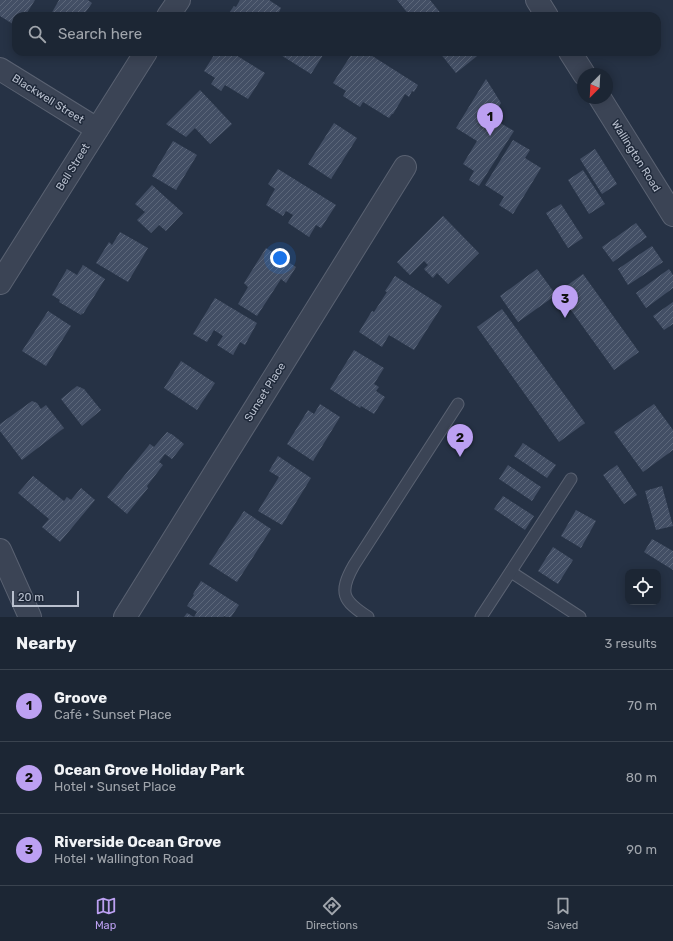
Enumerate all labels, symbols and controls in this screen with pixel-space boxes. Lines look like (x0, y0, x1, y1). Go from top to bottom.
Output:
search box (12, 12, 661, 56)
icon: search (26, 23, 48, 45)
text: Search here (58, 25, 142, 43)
north arrow (577, 68, 613, 104)
street label: Blackwell Street (10, 72, 87, 127)
pin: 1 (477, 103, 503, 136)
street label: Wallington Road (609, 118, 663, 194)
street label: Bell Street (53, 140, 93, 193)
your location (270, 248, 290, 268)
pin: 3 (552, 285, 578, 318)
street label: Sunset Place (242, 360, 288, 424)
pin: 2 (447, 424, 473, 457)
map controls (625, 569, 661, 605)
button: locate (625, 569, 661, 605)
scale bar (12, 589, 79, 608)
text: 20 m (18, 591, 44, 604)
text: Nearby (16, 633, 77, 653)
text: 3 results (605, 636, 657, 651)
text: Groove (54, 689, 107, 707)
text: 1 (26, 698, 32, 713)
text: 70 m (627, 698, 657, 713)
text: Café · Sunset Place (54, 707, 172, 722)
text: Ocean Grove Holiday Park (54, 761, 244, 779)
text: 2 (25, 770, 33, 785)
text: 80 m (626, 770, 657, 785)
text: Hotel · Sunset Place (54, 779, 176, 794)
text: Riverside Ocean Grove (54, 833, 221, 851)
text: 3 (25, 842, 33, 857)
text: 90 m (626, 842, 657, 857)
text: Hotel · Wallington Road (54, 851, 193, 866)
tab: Map (95, 895, 117, 932)
tab: Directions (306, 895, 358, 932)
tab: Saved (547, 895, 578, 932)

